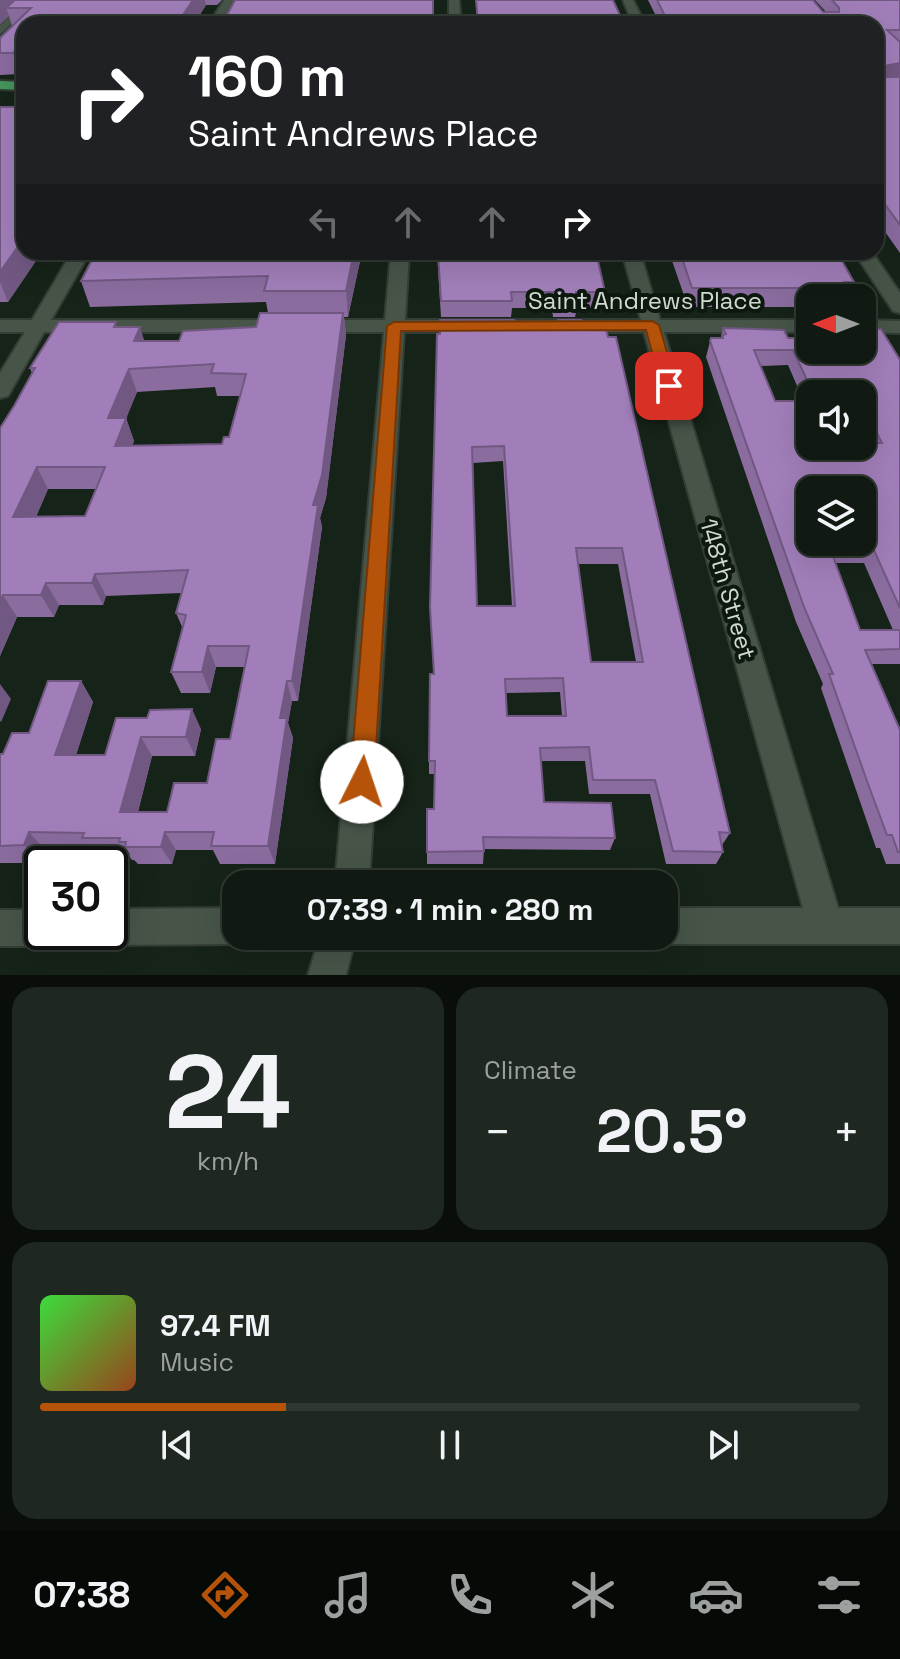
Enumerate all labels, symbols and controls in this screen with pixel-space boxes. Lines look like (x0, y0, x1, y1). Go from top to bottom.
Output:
text: 160 m (188, 41, 346, 112)
icon: right (56, 48, 160, 152)
text: Saint Andrews Place (188, 111, 539, 157)
icon: left (302, 200, 346, 244)
icon: ahead (386, 200, 430, 244)
icon: ahead (470, 200, 514, 244)
icon: right (554, 200, 598, 244)
north arrow (796, 284, 876, 364)
map controls (796, 284, 876, 556)
street label: Saint Andrews Place (528, 285, 762, 316)
pin (635, 352, 703, 420)
icon: arrive (647, 364, 691, 408)
button: sound (796, 380, 876, 460)
button: layers (796, 476, 876, 556)
street label: 148th Street (693, 515, 763, 663)
position arrow (320, 740, 404, 824)
speed limit sign: 30 (24, 846, 128, 950)
text: 07:39 · 1 min · 280 m (307, 890, 593, 929)
text: 24 (165, 1026, 291, 1158)
text: Climate (484, 1053, 577, 1087)
text: 20.5° (596, 1093, 748, 1170)
text: − (484, 1104, 511, 1160)
text: + (833, 1104, 860, 1160)
text: km/h (197, 1144, 259, 1178)
text: 97.4 FM (160, 1306, 271, 1345)
text: Music (160, 1345, 234, 1379)
icon: previous (155, 1423, 199, 1467)
icon: pause (428, 1423, 472, 1467)
icon: next (701, 1423, 745, 1467)
icon: directions (197, 1567, 253, 1623)
icon: music (320, 1567, 376, 1623)
icon: phone (442, 1567, 498, 1623)
icon: climate (565, 1567, 621, 1623)
icon: car (688, 1567, 744, 1623)
icon: filters (811, 1567, 867, 1623)
text: 07:38 (33, 1572, 130, 1618)

